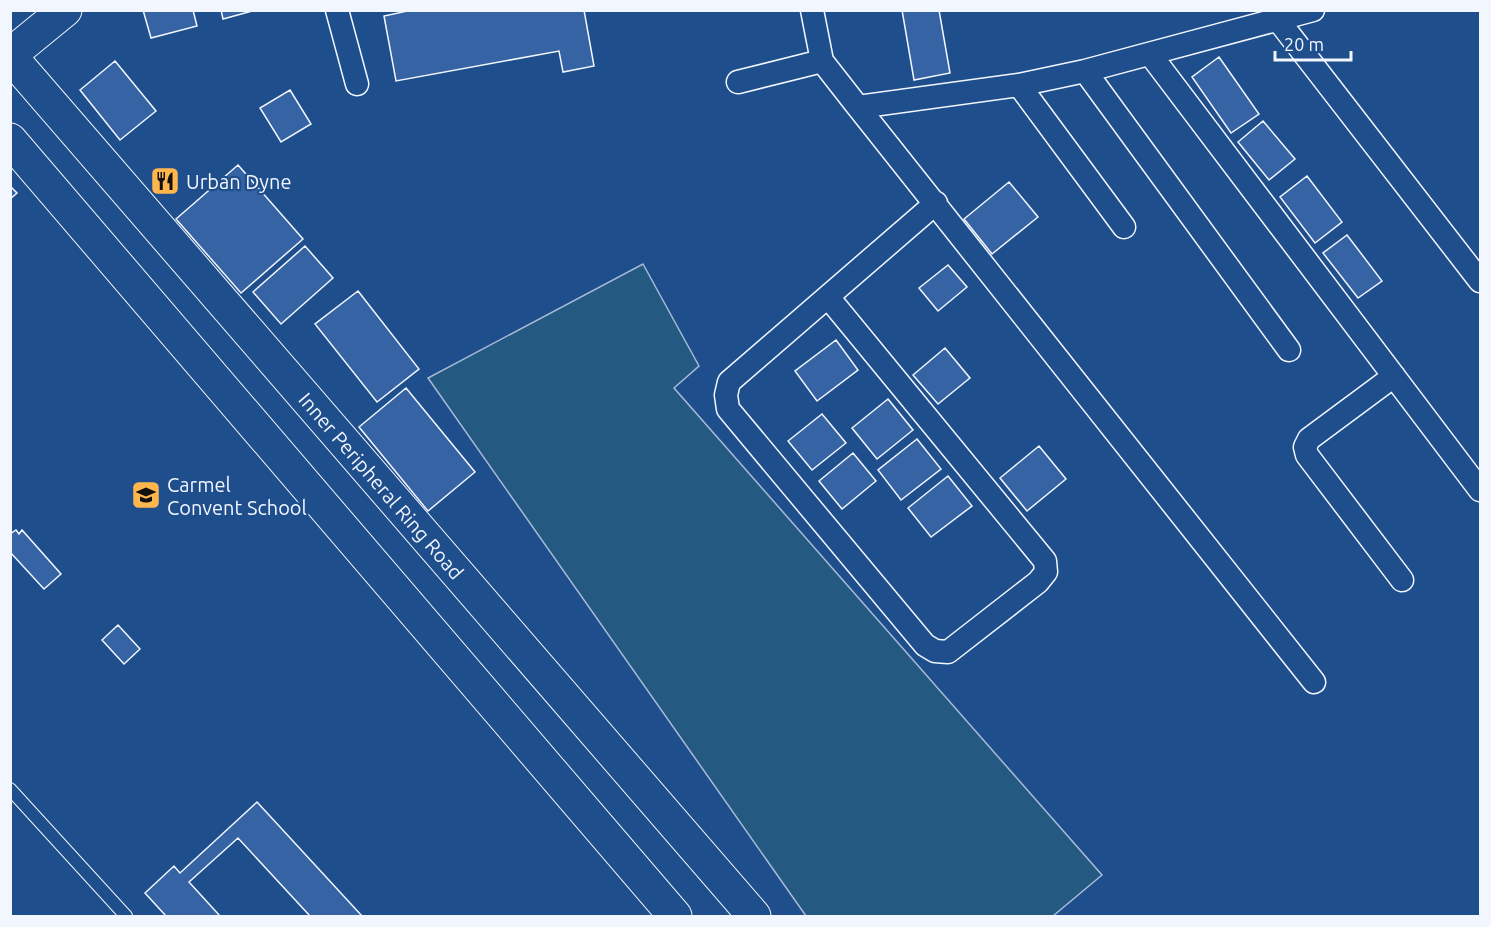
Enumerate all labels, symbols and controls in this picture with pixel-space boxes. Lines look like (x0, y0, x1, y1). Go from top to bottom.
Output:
scale bar (1275, 24, 1352, 62)
text: 20 m (1284, 34, 1324, 54)
restaurant icon: Urban Dyne (149, 165, 181, 197)
place label: Urban Dyne (186, 170, 291, 193)
street label: Inner Peripheral Ring Road (295, 388, 469, 584)
place label: Carmel Convent School (167, 473, 307, 519)
school or university icon: Carmel Convent School (130, 479, 162, 511)

